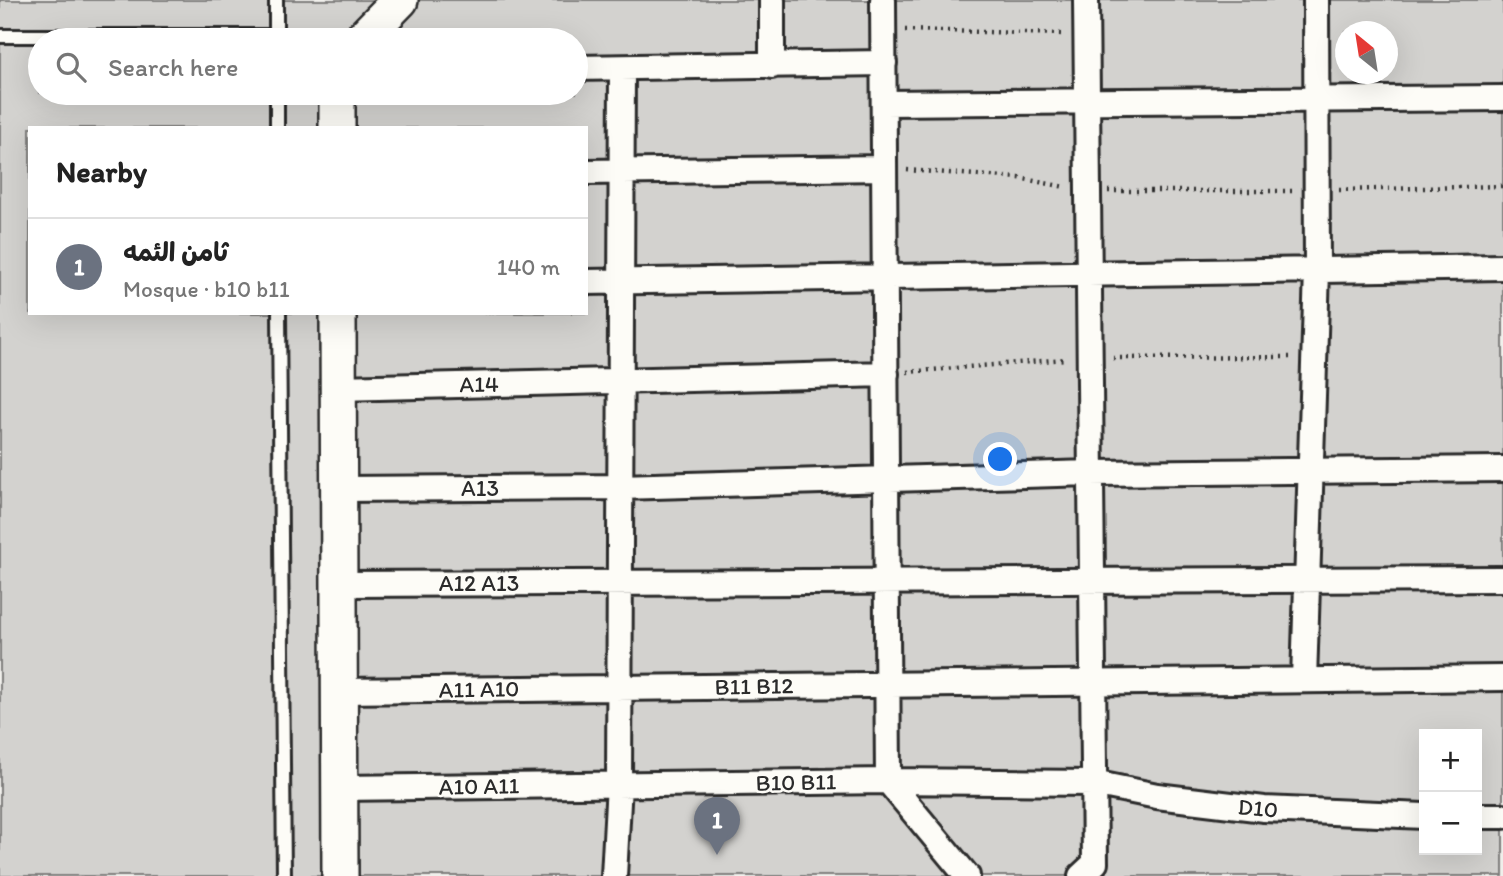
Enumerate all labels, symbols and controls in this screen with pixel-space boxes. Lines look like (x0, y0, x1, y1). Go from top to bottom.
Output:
north arrow (1335, 21, 1398, 84)
search box (28, 28, 588, 105)
icon: search (52, 48, 90, 86)
text: Search here (108, 51, 238, 83)
text: Nearby (56, 153, 147, 190)
text: ثامن الئمه (123, 236, 228, 268)
text: 1 (74, 253, 84, 281)
text: 140 m (497, 253, 560, 281)
text: Mosque · b10 b11 (123, 275, 290, 303)
street label: A14 (459, 370, 499, 398)
your location (983, 442, 1017, 476)
street label: A13 (461, 474, 499, 502)
street label: A12 A13 (439, 569, 519, 597)
street label: B11 B12 (714, 671, 794, 701)
street label: A11 A10 (438, 674, 520, 704)
map controls (1419, 729, 1482, 855)
button: + (1419, 729, 1482, 792)
street label: B10 B11 (755, 767, 837, 797)
street label: A10 A11 (438, 771, 520, 801)
street label: D10 (1237, 792, 1279, 824)
button: − (1419, 792, 1482, 855)
pin: 1 (694, 797, 740, 855)

